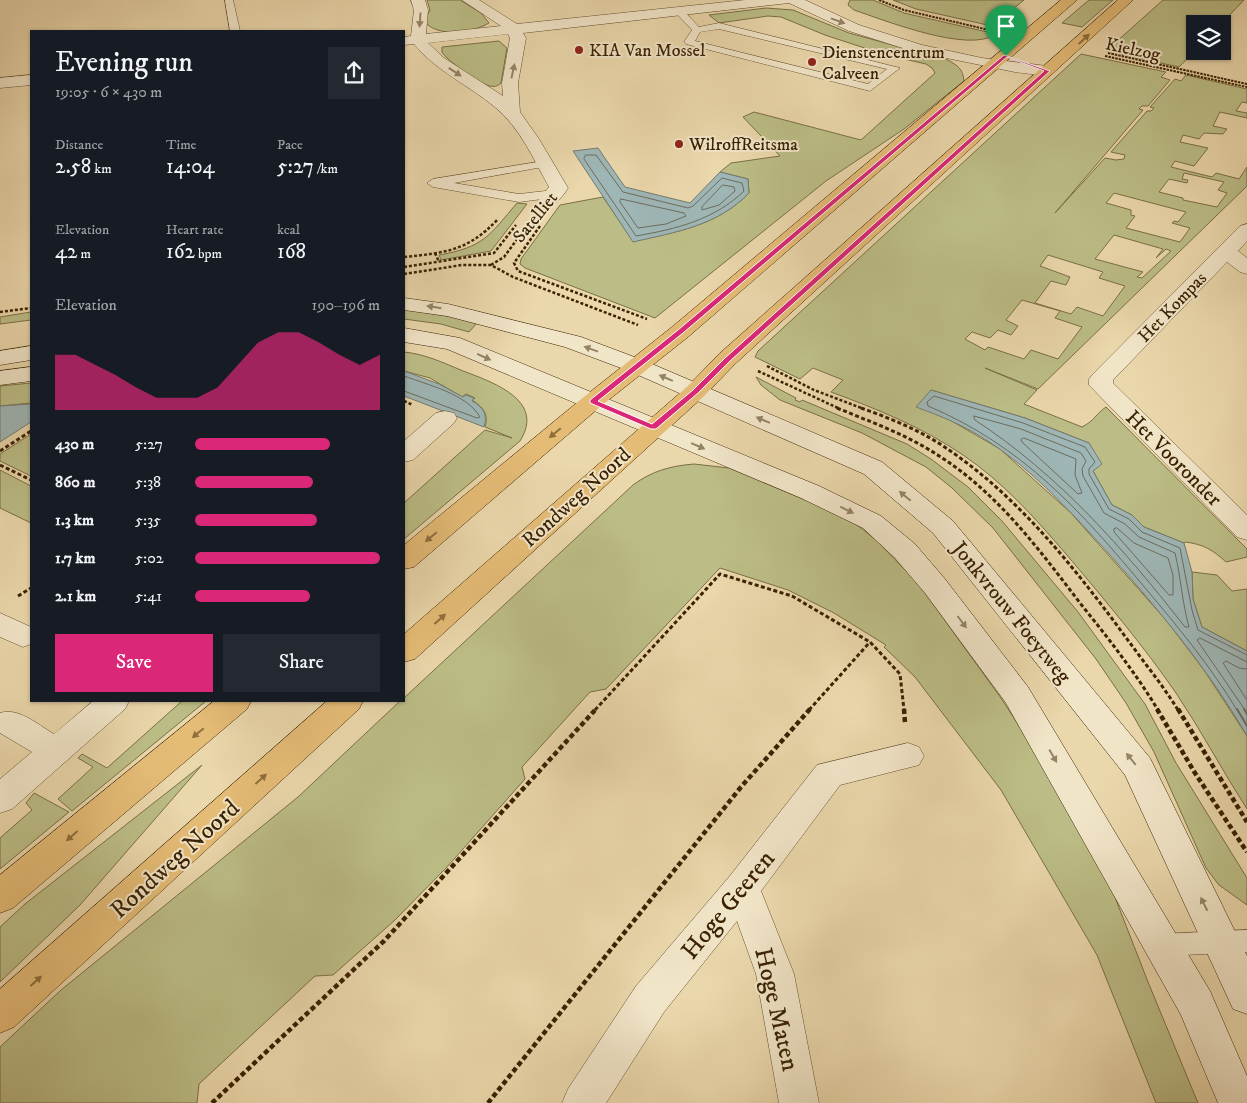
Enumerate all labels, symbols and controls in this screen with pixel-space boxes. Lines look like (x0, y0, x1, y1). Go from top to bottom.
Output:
pin (985, 5, 1027, 56)
one-way arrow (416, 12, 424, 28)
icon: arrive (992, 12, 1020, 40)
map controls (1186, 15, 1231, 60)
button: layers (1186, 15, 1231, 60)
one-way arrow (831, 17, 846, 25)
one-way arrow (1077, 33, 1090, 44)
street label: Kielzog (1103, 33, 1162, 67)
place label: KIA Van Mossel (589, 40, 706, 62)
place label: Dienstencentrum Calveen (822, 42, 945, 85)
marker: KIA Van Mossel (573, 44, 585, 56)
text: Evening run (55, 45, 193, 80)
button: share (328, 47, 380, 99)
marker: Dienstencentrum Calveen (806, 56, 818, 68)
one-way arrow (509, 62, 517, 78)
one-way arrow (448, 67, 461, 76)
text: 19:05 · 6 × 430 m (55, 82, 162, 102)
place label: WilroffReitsma (688, 134, 798, 156)
text: Distance (55, 136, 103, 154)
text: Time (166, 136, 196, 154)
text: Pace (277, 136, 303, 154)
marker: WilroffReitsma (673, 138, 685, 150)
text: 2.58 (55, 154, 91, 180)
text: 14:04 (166, 154, 215, 180)
text: 5:27 (277, 154, 314, 180)
text: km (91, 160, 112, 178)
text: /km (314, 160, 338, 178)
street label: Satelliet (509, 188, 563, 247)
text: Elevation (55, 221, 109, 239)
text: Heart rate (166, 221, 223, 239)
text: kcal (277, 221, 300, 239)
text: 42 (55, 239, 77, 265)
text: 162 (166, 239, 195, 265)
text: 168 (277, 239, 306, 265)
text: m (77, 245, 91, 263)
text: bpm (195, 245, 222, 263)
street label: Het Kompas (1134, 268, 1212, 347)
text: Elevation (55, 295, 117, 315)
text: 190–196 m (312, 295, 380, 315)
one-way arrow (426, 303, 442, 311)
one-way arrow (584, 344, 598, 352)
one-way arrow (477, 354, 491, 362)
one-way arrow (659, 374, 673, 382)
street label: Het Vooronder (1120, 405, 1227, 512)
one-way arrow (756, 415, 770, 423)
one-way arrow (549, 427, 562, 438)
text: 430 m (55, 434, 94, 454)
text: 5:27 (135, 434, 163, 454)
street label: Rondweg Noord (517, 442, 637, 553)
one-way arrow (691, 442, 705, 450)
text: 860 m (55, 472, 95, 492)
text: 5:38 (135, 472, 161, 492)
one-way arrow (899, 490, 912, 501)
one-way arrow (840, 506, 854, 514)
text: 1.3 km (55, 510, 94, 530)
text: 5:35 (135, 510, 161, 530)
one-way arrow (425, 532, 438, 543)
street label: Jonkvrouw Foeytweg (945, 535, 1077, 689)
text: 1.7 km (55, 548, 96, 568)
text: 5:02 (135, 548, 164, 568)
text: 2.1 km (55, 586, 96, 606)
text: 5:41 (135, 586, 162, 606)
one-way arrow (434, 613, 447, 624)
one-way arrow (957, 615, 968, 628)
button: Save (55, 634, 213, 692)
button: Share (223, 634, 380, 692)
one-way arrow (192, 727, 205, 738)
one-way arrow (1049, 749, 1057, 764)
one-way arrow (1126, 753, 1137, 766)
one-way arrow (255, 773, 267, 785)
street label: Rondweg Noord (104, 792, 247, 925)
one-way arrow (66, 830, 79, 841)
street label: Hoge Geeren (675, 844, 782, 966)
one-way arrow (1199, 897, 1208, 912)
street label: Hoge Maten (747, 945, 806, 1074)
one-way arrow (30, 975, 42, 987)

